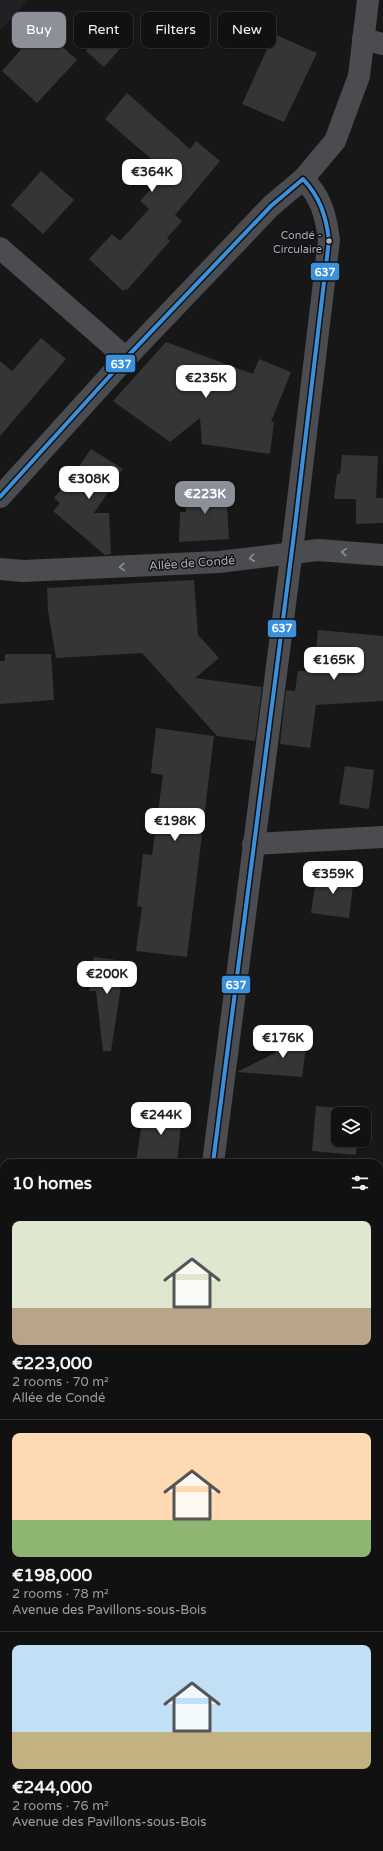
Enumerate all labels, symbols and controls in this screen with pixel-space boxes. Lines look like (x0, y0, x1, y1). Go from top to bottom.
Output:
chip: Buy (12, 12, 66, 48)
chip: Rent (74, 12, 133, 48)
chip: Filters (141, 12, 210, 48)
chip: New (218, 12, 276, 48)
pin: €364K (124, 159, 180, 193)
text: €364K (131, 164, 173, 180)
place label: Condé - Circulaire (273, 229, 322, 256)
marker: Condé - Circulaire (324, 236, 334, 246)
line badge: 637 (310, 262, 340, 281)
text: 637 (315, 266, 335, 279)
line badge: 637 (105, 354, 136, 373)
text: 637 (111, 358, 131, 371)
pin: €235K (178, 365, 234, 399)
text: €235K (185, 370, 227, 386)
pin: €308K (61, 466, 117, 500)
text: €308K (68, 471, 110, 487)
pin: €223K (177, 481, 233, 515)
text: €223K (184, 486, 226, 502)
one-way arrow (341, 548, 347, 557)
street label: Allée de Condé (149, 553, 236, 573)
one-way arrow (249, 553, 255, 562)
one-way arrow (119, 562, 125, 571)
line badge: 637 (267, 619, 297, 638)
text: 637 (272, 622, 292, 635)
pin: €165K (306, 647, 362, 681)
text: €165K (313, 652, 355, 668)
pin: €198K (147, 808, 203, 842)
text: €198K (154, 813, 196, 829)
pin: €359K (305, 861, 361, 895)
text: €359K (312, 866, 354, 882)
pin: €200K (79, 961, 135, 995)
text: €200K (86, 966, 128, 982)
line badge: 637 (221, 975, 251, 994)
text: 637 (226, 979, 246, 992)
pin: €176K (255, 1025, 311, 1059)
text: €176K (262, 1030, 304, 1046)
pin: €244K (133, 1102, 189, 1136)
text: €244K (140, 1107, 182, 1123)
map controls (331, 1107, 371, 1147)
button: layers (331, 1107, 371, 1147)
icon: filters (349, 1172, 371, 1194)
text: 10 homes (12, 1173, 92, 1194)
icon: home (156, 1247, 228, 1319)
text: €223,000 (12, 1353, 92, 1374)
text: 2 rooms · 70 m² (12, 1374, 109, 1390)
text: Allée de Condé (12, 1390, 105, 1406)
icon: home (156, 1459, 228, 1531)
text: €198,000 (12, 1565, 92, 1586)
text: 2 rooms · 78 m² (12, 1586, 109, 1602)
text: Avenue des Pavillons-sous-Bois (12, 1602, 207, 1618)
icon: home (156, 1671, 228, 1743)
text: €244,000 (12, 1777, 92, 1798)
text: 2 rooms · 76 m² (12, 1798, 109, 1814)
text: Avenue des Pavillons-sous-Bois (12, 1814, 207, 1830)

